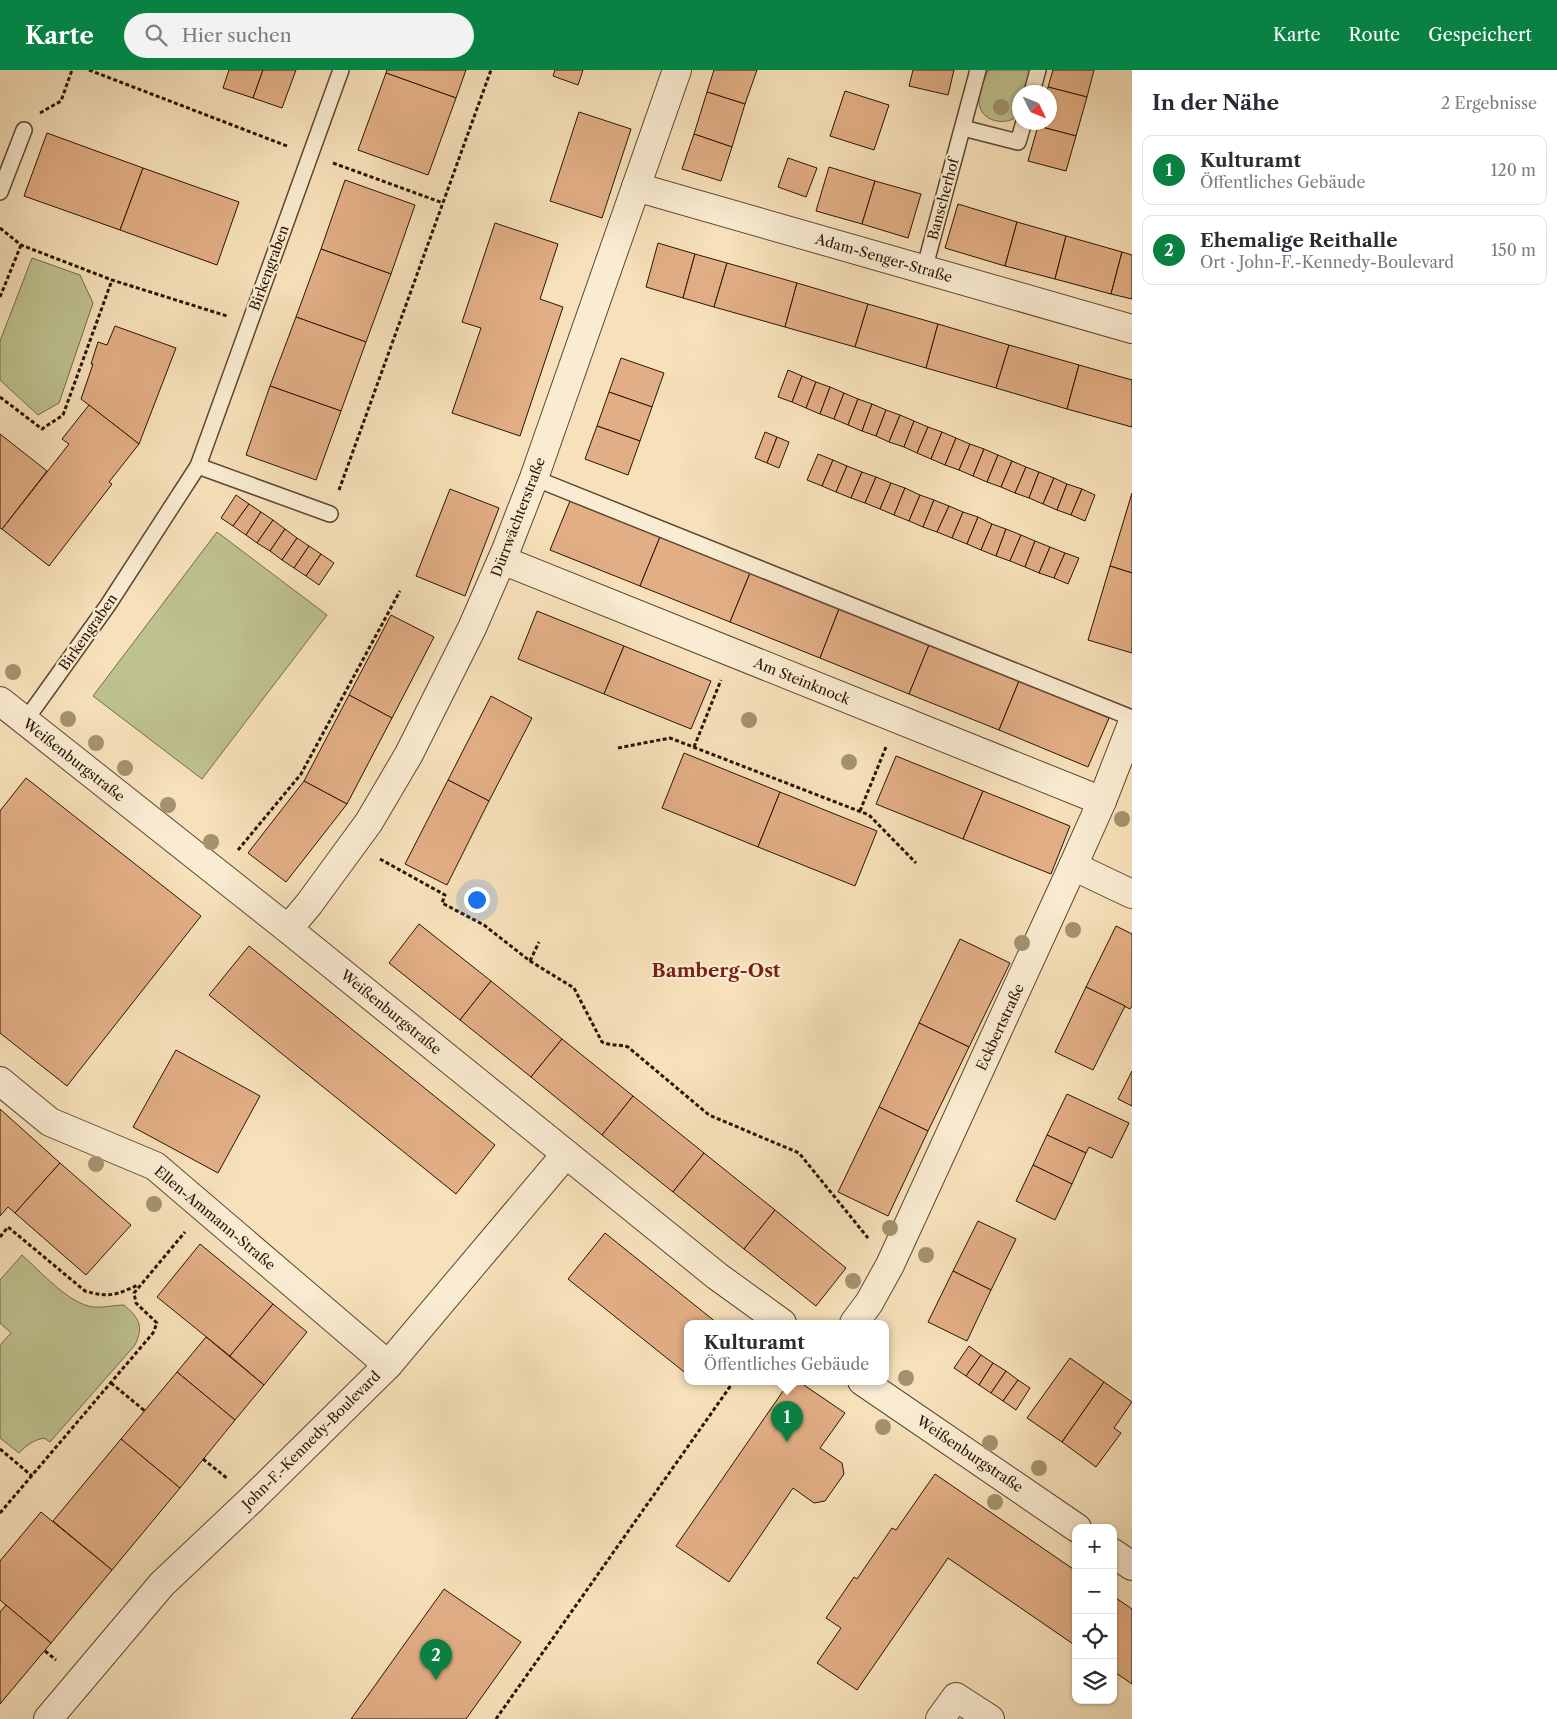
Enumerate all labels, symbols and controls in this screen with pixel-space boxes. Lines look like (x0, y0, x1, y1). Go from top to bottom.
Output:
search box (124, 13, 474, 58)
text: Karte (25, 21, 94, 50)
icon: search (142, 21, 170, 49)
text: Hier suchen (182, 24, 292, 47)
text: Karte (1273, 24, 1321, 46)
text: Route (1349, 24, 1400, 46)
text: Gespeichert (1428, 24, 1532, 46)
north arrow (1012, 85, 1057, 130)
text: In der Nähe (1152, 90, 1279, 115)
text: 2 Ergebnisse (1441, 93, 1537, 113)
text: Kulturamt (1200, 149, 1301, 172)
street label: Banscherhof (923, 154, 963, 242)
text: 1 (1165, 160, 1173, 180)
text: 120 m (1491, 160, 1536, 180)
text: Öffentliches Gebäude (1200, 172, 1365, 192)
street label: Birkengraben (245, 223, 293, 313)
text: Ehemalige Reithalle (1200, 229, 1398, 252)
street label: Adam-Senger-Straße (813, 230, 955, 286)
text: 2 (1164, 240, 1174, 260)
text: 150 m (1491, 240, 1536, 260)
text: Ort · John-F.-Kennedy-Boulevard (1200, 252, 1454, 272)
street label: Dürrwächterstraße (487, 454, 549, 579)
street label: Birkengraben (55, 590, 121, 674)
street label: Am Steinknock (750, 653, 854, 709)
street label: Weißenburgstraße (19, 714, 129, 806)
your location (464, 887, 490, 913)
district label: Bamberg-Ost (652, 959, 781, 982)
street label: Weißenburgstraße (336, 965, 445, 1058)
street label: Eckbertstraße (972, 980, 1028, 1073)
street label: Ellen-Ammann-Straße (151, 1162, 279, 1274)
popup (684, 1320, 889, 1385)
text: Kulturamt (704, 1331, 805, 1354)
text: Öffentliches Gebäude (704, 1354, 869, 1374)
street label: John-F.-Kennedy-Boulevard (237, 1367, 384, 1514)
pin: 1 (771, 1401, 803, 1442)
street label: Weißenburgstraße (912, 1411, 1027, 1496)
map controls (1072, 1524, 1117, 1704)
button: + (1072, 1524, 1117, 1569)
button: − (1072, 1569, 1117, 1614)
button: locate (1072, 1614, 1117, 1659)
pin: 2 (420, 1639, 452, 1680)
button: layers (1072, 1659, 1117, 1704)

